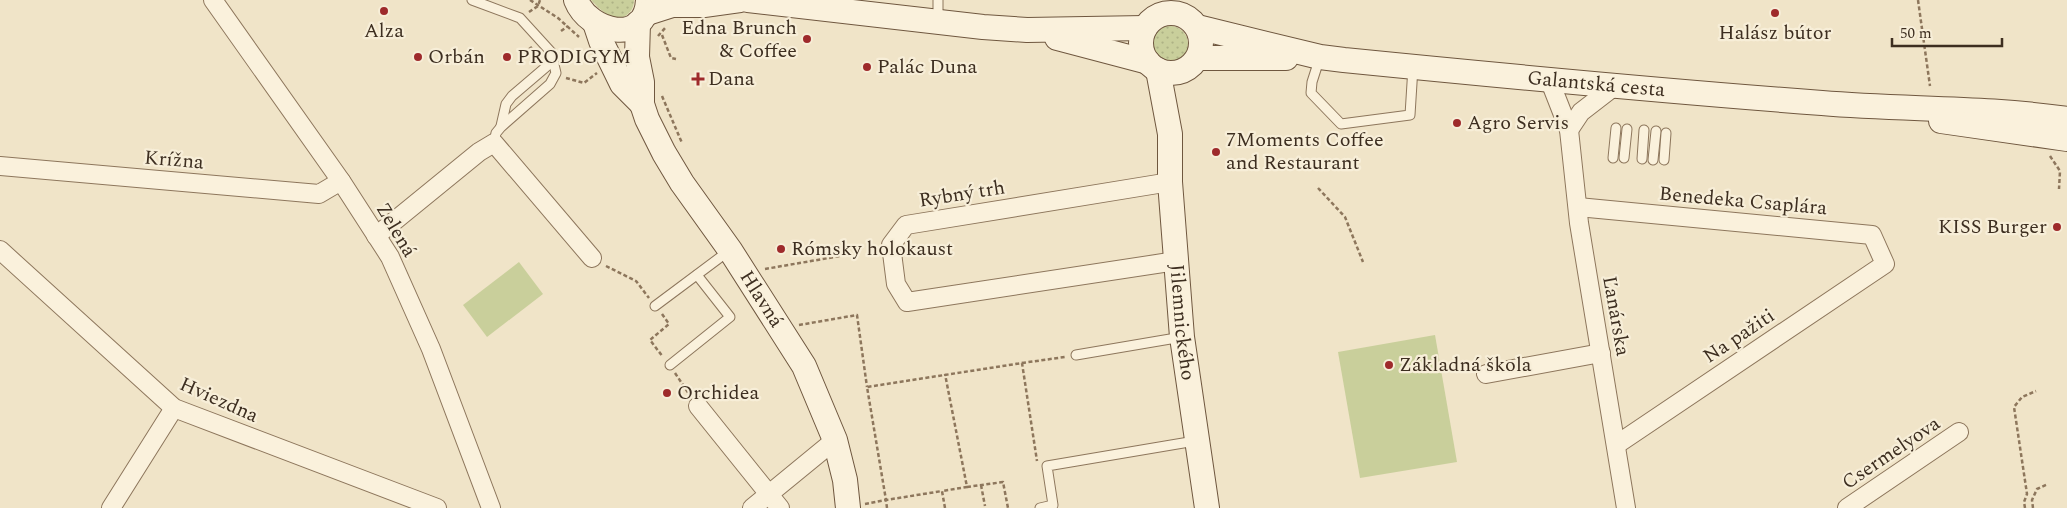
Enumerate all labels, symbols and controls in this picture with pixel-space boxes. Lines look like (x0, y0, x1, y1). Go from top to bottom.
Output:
marker: Alza (378, 5, 390, 17)
marker: Halász bútor (1769, 7, 1781, 19)
place label: Edna Brunch & Coffee (681, 13, 797, 66)
scale bar (1892, 15, 2002, 47)
place label: Alza (364, 16, 404, 46)
place label: Halász bútor (1719, 18, 1831, 48)
text: 50 m (1900, 22, 1932, 45)
marker: Edna Brunch & Coffee (801, 33, 813, 45)
place label: Orbán (428, 42, 485, 72)
place label: PRODIGYM (517, 42, 631, 72)
marker: Orbán (412, 51, 424, 63)
marker: PRODIGYM (501, 51, 513, 63)
place label: Palác Duna (877, 52, 978, 82)
marker: Palác Duna (861, 61, 873, 73)
street label: Galantská cesta (1526, 63, 1667, 105)
place label: Dana (708, 64, 755, 94)
marker: Dana (692, 73, 704, 85)
place label: Agro Servis (1467, 108, 1569, 138)
marker: Agro Servis (1451, 117, 1463, 129)
place label: 7Moments Coffee and Restaurant (1226, 125, 1384, 178)
street label: Krížna (143, 142, 205, 178)
marker: 7Moments Coffee and Restaurant (1210, 146, 1222, 158)
street label: Rybný trh (917, 172, 1007, 216)
street label: Benedeka Csaplára (1658, 179, 1829, 223)
street label: Zelená (368, 197, 424, 263)
place label: KISS Burger (1938, 212, 2047, 242)
marker: KISS Burger (2051, 221, 2063, 233)
place label: Rómsky holokaust (791, 234, 953, 264)
marker: Rómsky holokaust (775, 243, 787, 255)
street label: Jilemnického (1161, 263, 1203, 383)
street label: Hlavná (732, 265, 791, 334)
street label: Ľanárska (1594, 274, 1638, 359)
street label: Na pažiti (1697, 301, 1781, 371)
place label: Základná škola (1399, 350, 1532, 380)
marker: Základná škola (1383, 359, 1395, 371)
street label: Hviezdna (175, 369, 264, 431)
place label: Orchidea (677, 378, 759, 408)
marker: Orchidea (661, 387, 673, 399)
street label: Csermelyova (1836, 409, 1947, 497)

